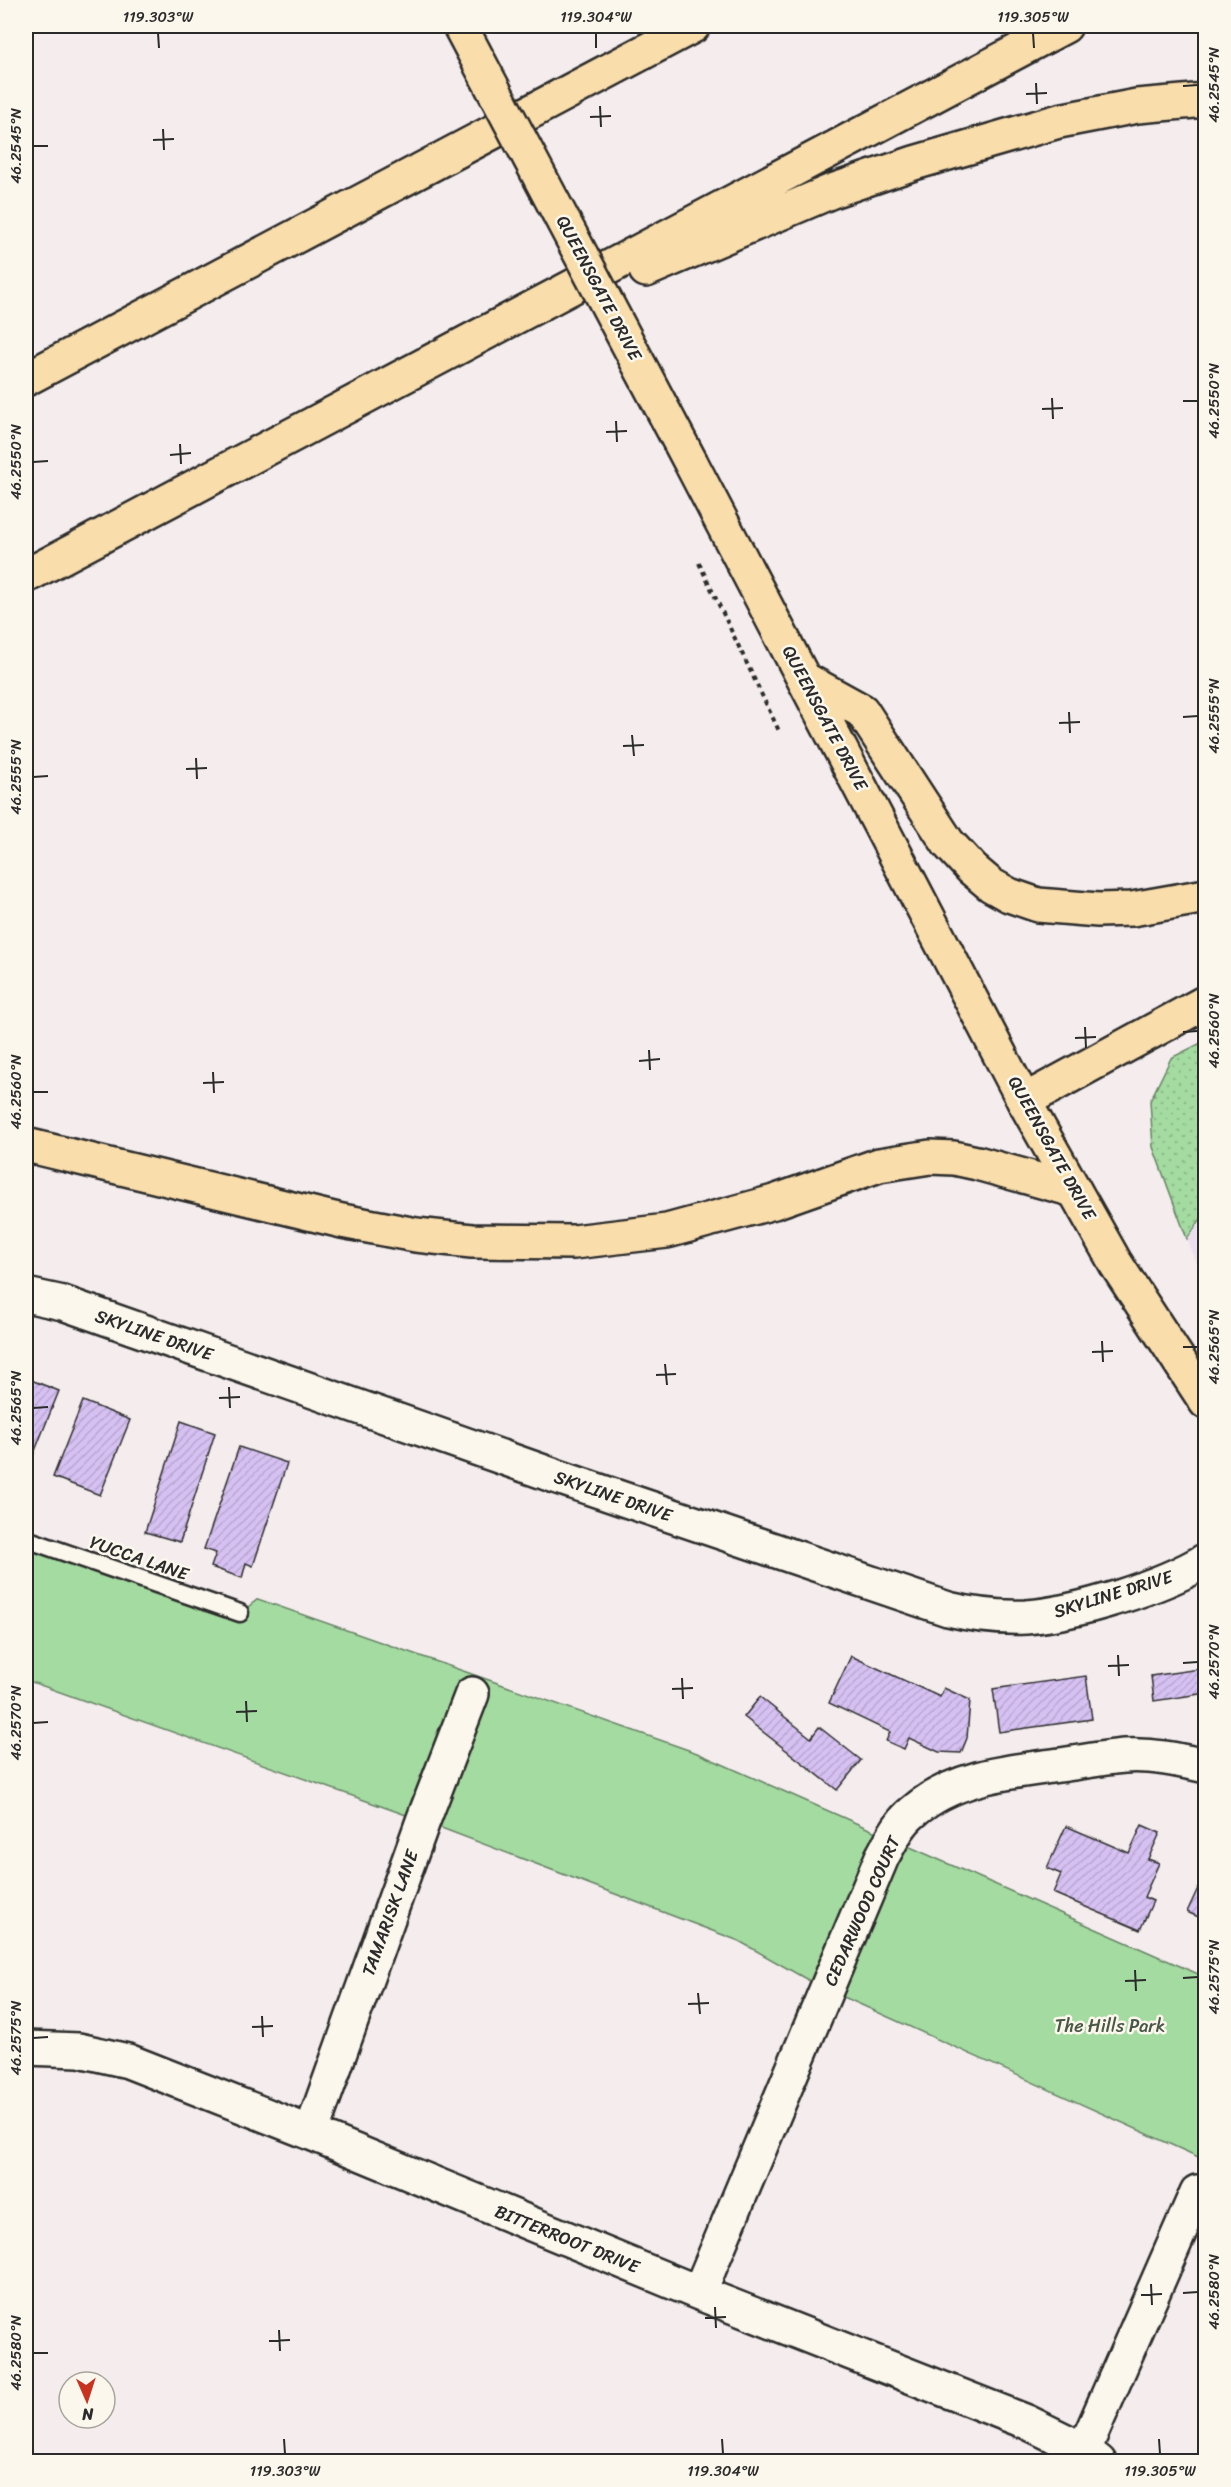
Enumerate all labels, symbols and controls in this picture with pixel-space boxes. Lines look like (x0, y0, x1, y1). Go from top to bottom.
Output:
text: 119.303°W (123, 4, 194, 30)
text: 119.304°W (560, 4, 632, 30)
text: 119.305°W (997, 4, 1069, 30)
text: 46.2545°N (1201, 47, 1227, 123)
text: 46.2545°N (3, 108, 29, 184)
street label: QUEENSGATE DRIVE (547, 209, 651, 367)
text: 46.2550°N (1201, 363, 1227, 439)
text: 46.2550°N (3, 424, 29, 500)
street label: QUEENSGATE DRIVE (773, 639, 877, 797)
text: 46.2555°N (1201, 678, 1227, 754)
text: 46.2555°N (3, 739, 29, 815)
text: 46.2560°N (1201, 993, 1227, 1069)
text: 46.2560°N (3, 1054, 29, 1130)
street label: QUEENSGATE DRIVE (999, 1070, 1106, 1227)
street label: SKYLINE DRIVE (91, 1300, 218, 1370)
text: 46.2565°N (1201, 1309, 1227, 1384)
text: 46.2565°N (3, 1370, 29, 1445)
street label: SKYLINE DRIVE (550, 1461, 677, 1531)
street label: YUCCA LANE (85, 1526, 194, 1590)
street label: SKYLINE DRIVE (1050, 1560, 1177, 1627)
text: 46.2570°N (1201, 1624, 1227, 1700)
text: 46.2570°N (3, 1685, 29, 1761)
street label: CEDARWOOD COURT (815, 1829, 910, 1991)
street label: TAMARISK LANE (352, 1844, 428, 1981)
text: 46.2575°N (1201, 1939, 1227, 2014)
text: 46.2575°N (3, 2000, 29, 2075)
park label: The Hills Park (1055, 2010, 1165, 2042)
street label: BITTERROOT DRIVE (490, 2195, 645, 2283)
text: 46.2580°N (1201, 2254, 1227, 2330)
text: 46.2580°N (3, 2315, 29, 2391)
north arrow (57, 2370, 117, 2430)
text: N (81, 2400, 95, 2429)
text: 119.303°W (250, 2458, 321, 2484)
text: 119.304°W (687, 2458, 759, 2484)
text: 119.305°W (1124, 2458, 1196, 2484)

